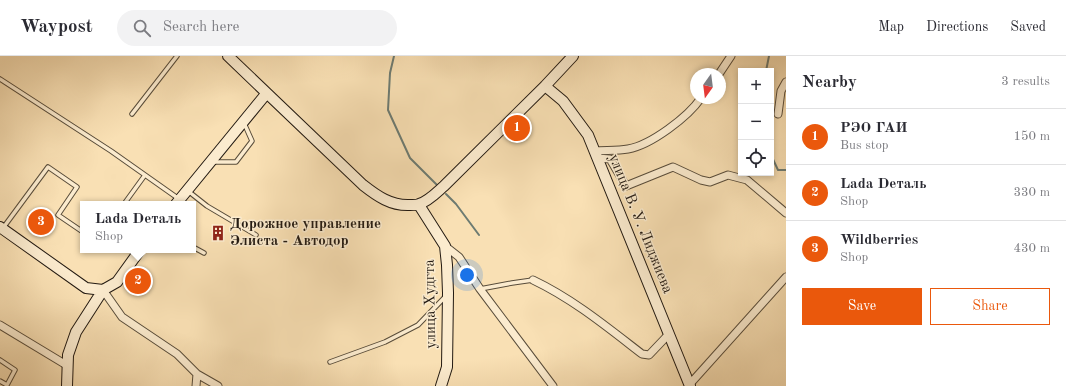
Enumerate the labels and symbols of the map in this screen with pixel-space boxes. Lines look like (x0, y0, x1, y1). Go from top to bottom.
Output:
north arrow (690, 68, 726, 104)
pin: 1 (504, 113, 530, 143)
street label: улица В. У. Лиджиева (605, 152, 675, 296)
pin: 3 (28, 207, 54, 237)
place label: Дорожное управление Элиста - Автодор (230, 217, 381, 249)
building icon: Дорожное управление Элиста - Автодор (209, 224, 227, 242)
street label: улица Худгта (423, 259, 439, 349)
your location (457, 265, 477, 285)
pin: 2 (125, 266, 151, 296)

